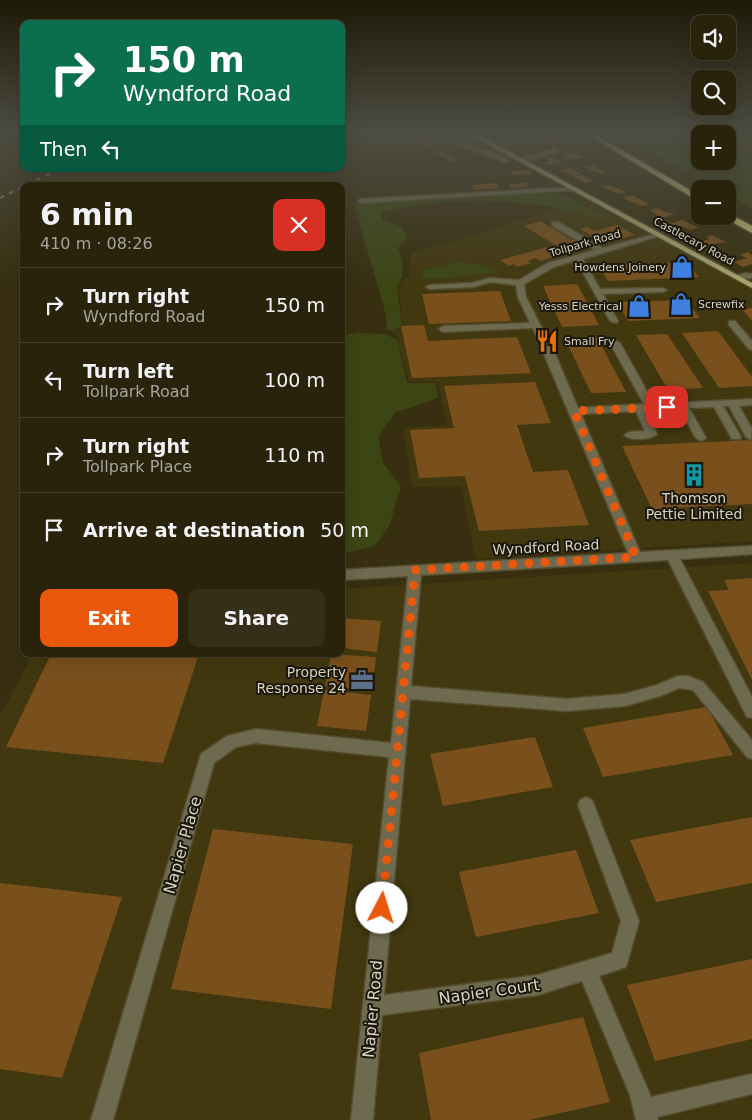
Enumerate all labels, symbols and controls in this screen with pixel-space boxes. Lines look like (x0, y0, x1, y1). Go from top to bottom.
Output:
map controls (691, 15, 736, 225)
button: sound (691, 15, 736, 60)
icon: right (40, 40, 105, 105)
text: 150 m (123, 40, 245, 80)
button: search (691, 70, 736, 115)
text: Wyndford Road (123, 81, 291, 106)
button: + (691, 125, 736, 170)
icon: left (97, 135, 125, 163)
text: Then (40, 138, 87, 160)
button: − (691, 180, 736, 225)
text: 6 min (40, 197, 134, 232)
button: close (273, 199, 325, 251)
street label: Castlecary Road (651, 215, 736, 268)
street label: Tollpark Road (547, 227, 622, 260)
text: 410 m · 08:26 (40, 234, 153, 253)
shop icon: Howdens Joinery (669, 254, 695, 280)
place label: Howdens Joinery (574, 261, 666, 274)
text: Turn right (83, 285, 189, 307)
icon: right (40, 291, 68, 319)
shop icon: Screwfix (668, 291, 694, 317)
shop icon: Yesss Electrical (626, 293, 652, 319)
text: 150 m (264, 294, 325, 316)
place label: Screwfix (698, 298, 745, 311)
place label: Yesss Electrical (538, 300, 622, 313)
text: Wyndford Road (83, 307, 205, 326)
restaurant icon: Small Fry (534, 328, 560, 354)
place label: Small Fry (564, 335, 615, 348)
text: Turn left (83, 360, 174, 382)
icon: left (40, 366, 68, 394)
text: 100 m (264, 369, 325, 391)
text: Tollpark Road (83, 382, 190, 401)
pin (646, 386, 688, 428)
icon: arrive (653, 393, 681, 421)
text: Turn right (83, 435, 189, 457)
icon: right (40, 441, 68, 469)
text: 110 m (264, 444, 325, 466)
text: Tollpark Place (83, 457, 192, 476)
building icon: Thomson Pettie Limited (681, 462, 707, 488)
place label: Thomson Pettie Limited (646, 490, 742, 522)
icon: arrive (40, 516, 68, 544)
text: Arrive at destination (83, 519, 305, 541)
text: 50 m (320, 519, 369, 541)
street label: Wyndford Road (492, 536, 600, 558)
button: Exit (40, 589, 178, 647)
button: Share (188, 589, 325, 647)
place label: Property Response 24 (256, 664, 346, 696)
office icon: Property Response 24 (349, 667, 375, 693)
street label: Napier Place (160, 794, 205, 896)
position arrow (355, 881, 407, 933)
street label: Napier Road (359, 959, 386, 1059)
street label: Napier Court (437, 975, 541, 1008)

